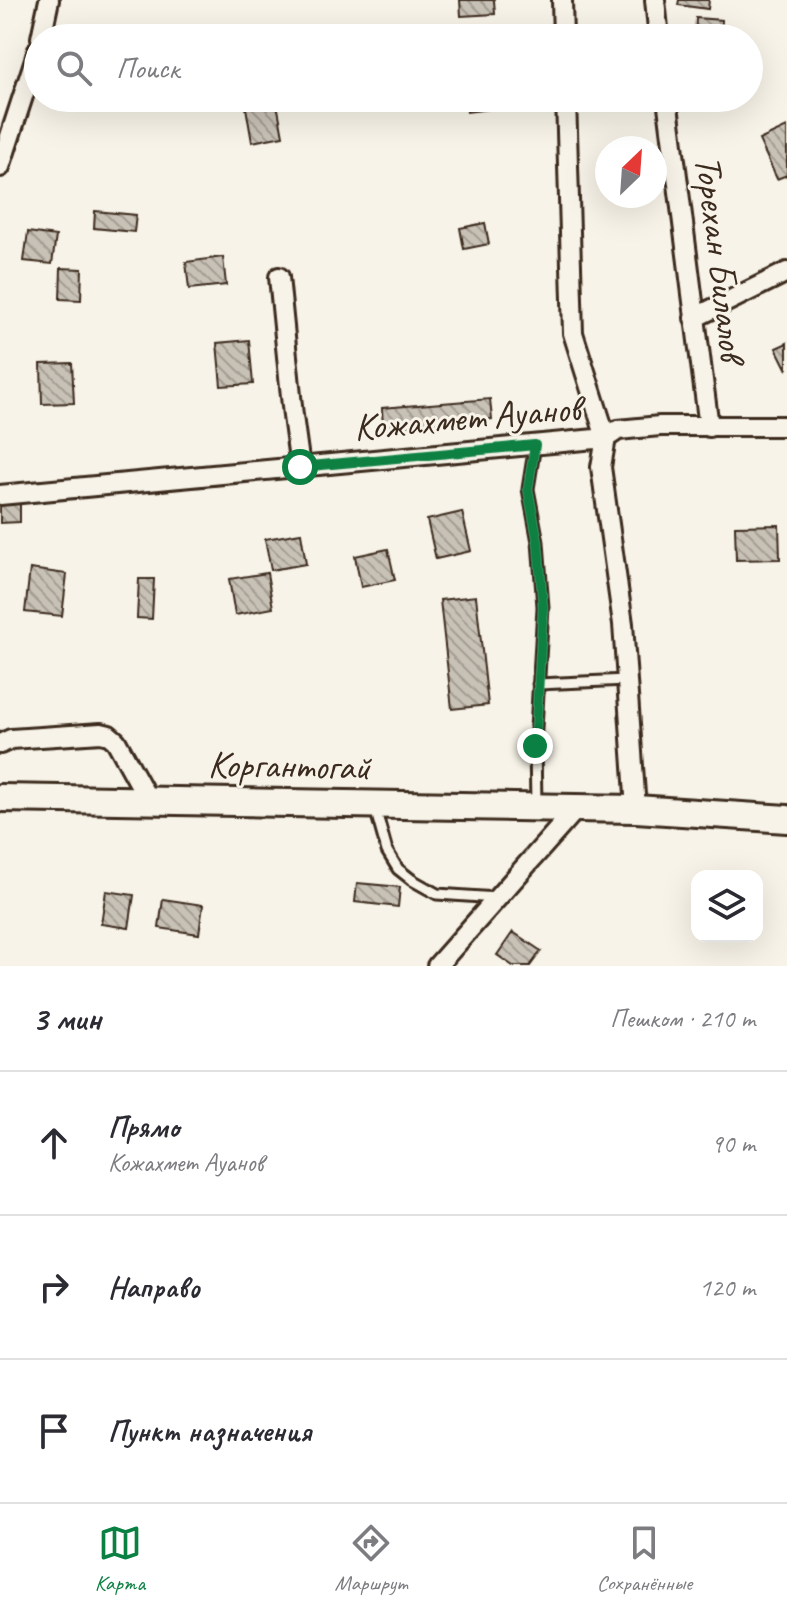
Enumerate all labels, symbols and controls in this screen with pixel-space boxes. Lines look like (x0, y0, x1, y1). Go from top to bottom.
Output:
search box (24, 24, 763, 112)
icon: search (52, 46, 96, 90)
text: Поиск (116, 49, 179, 87)
north arrow (595, 136, 667, 208)
street label: Торехан Билалов (685, 153, 757, 371)
street label: Кожахмет Ауанов (352, 384, 589, 451)
route start (282, 449, 318, 485)
route end (517, 728, 553, 764)
street label: Коргантогай (207, 741, 373, 790)
map controls (691, 870, 763, 942)
button: layers (691, 870, 763, 942)
text: 3 мин (32, 997, 101, 1040)
text: Пешком · 210 m (610, 1002, 755, 1035)
text: Прямо (108, 1108, 179, 1146)
icon: ahead (32, 1121, 76, 1165)
text: 90 m (711, 1127, 755, 1160)
text: Кожахмет Ауанов (108, 1146, 263, 1179)
icon: right (32, 1265, 76, 1309)
text: Направо (108, 1268, 200, 1306)
text: 120 m (699, 1271, 755, 1304)
icon: arrive (32, 1409, 76, 1453)
text: Пункт назначения (108, 1412, 311, 1450)
tab: Карта (95, 1521, 145, 1597)
tab: Маршрут (335, 1521, 407, 1597)
tab: Сохранённые (597, 1521, 692, 1597)

